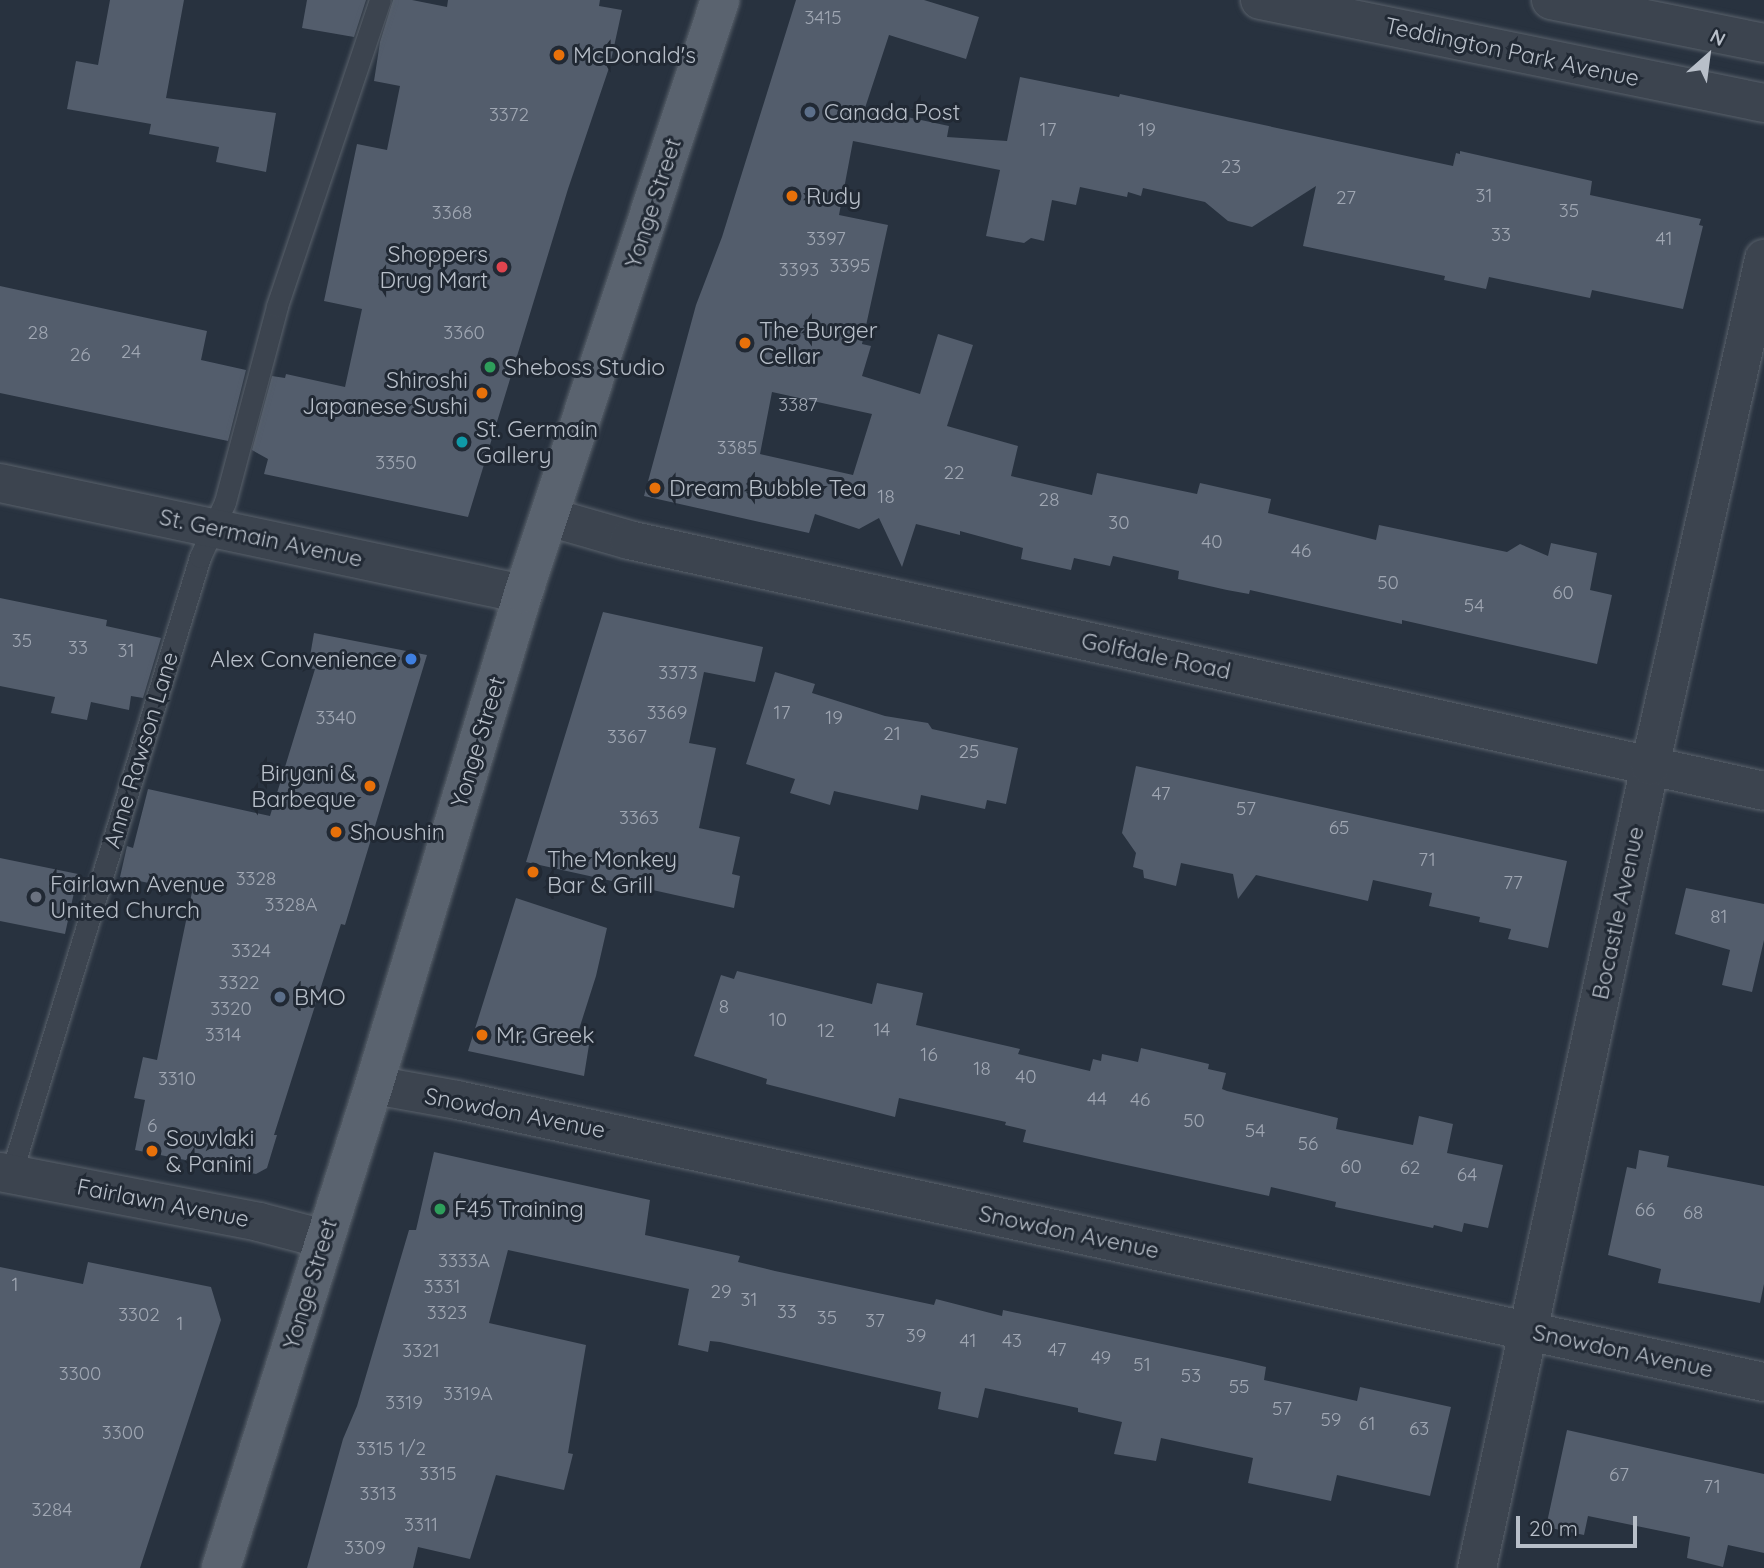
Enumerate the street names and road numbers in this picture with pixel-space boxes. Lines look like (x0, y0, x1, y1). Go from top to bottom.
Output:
street label: Teddington Park Avenue (1382, 12, 1642, 92)
street label: Yonge Street (619, 134, 687, 272)
street label: St. Germain Avenue (157, 503, 365, 573)
street label: Golfdale Road (1079, 627, 1233, 685)
street label: Anne Rawson Lane (98, 648, 184, 852)
street label: Yonge Street (445, 673, 511, 811)
street label: Bocastle Avenue (1586, 824, 1650, 1002)
street label: Snowdon Avenue (422, 1082, 608, 1144)
street label: Fairlawn Avenue (75, 1173, 251, 1233)
street label: Snowdon Avenue (976, 1199, 1162, 1265)
street label: Yonge Street (277, 1215, 343, 1353)
street label: Snowdon Avenue (1530, 1318, 1716, 1384)

